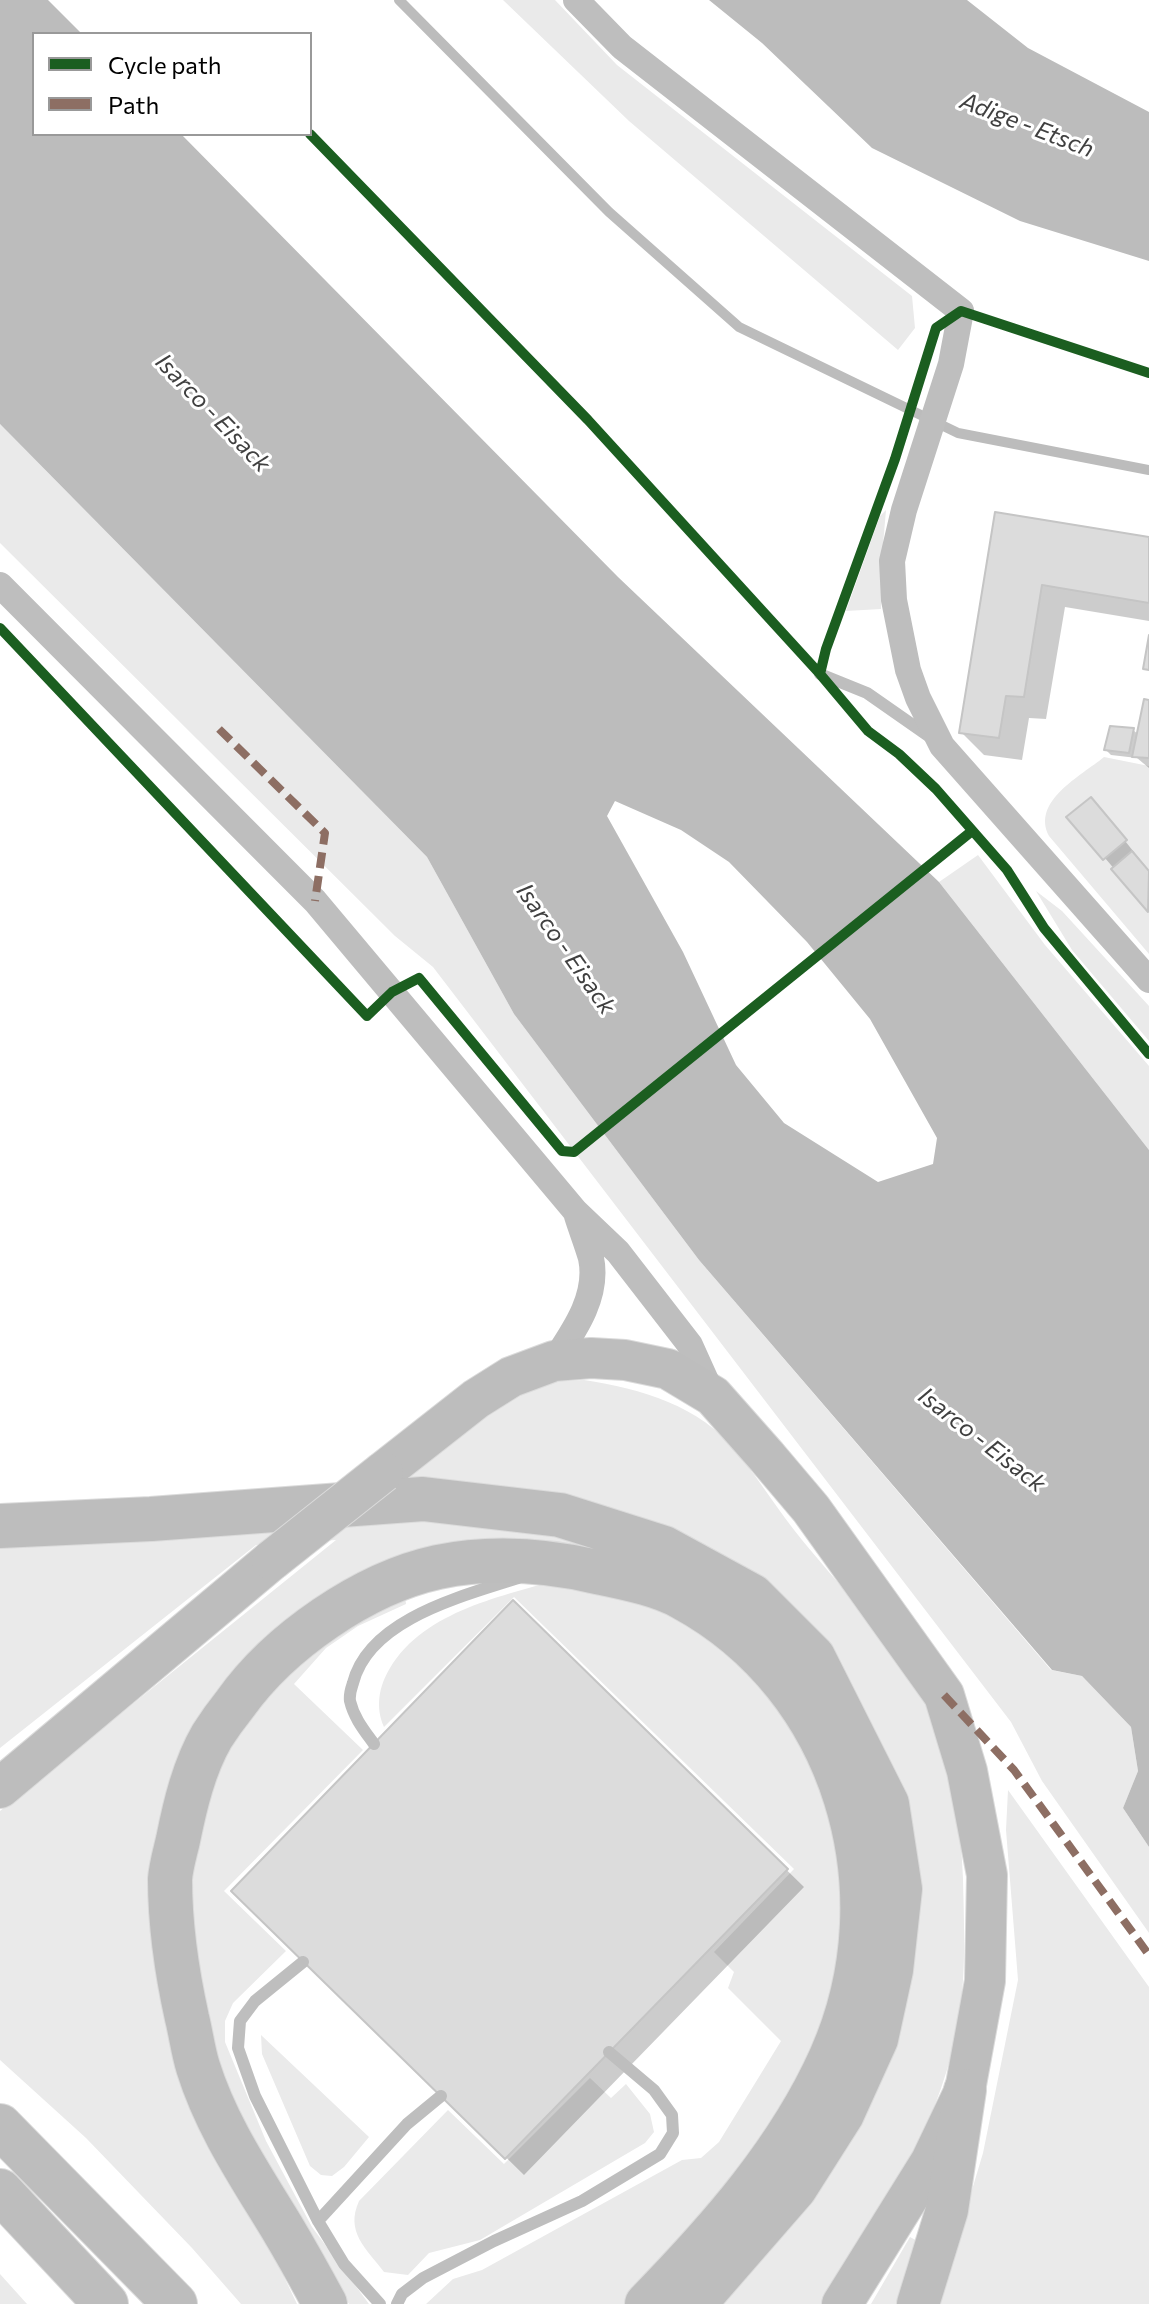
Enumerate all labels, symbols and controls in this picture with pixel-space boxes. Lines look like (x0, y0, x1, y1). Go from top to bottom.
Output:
legend (32, 32, 312, 136)
text: Cycle path (108, 50, 222, 79)
water label: Adige - Etsch (956, 86, 1098, 164)
text: Path (108, 90, 159, 119)
water label: Isarco - Eisack (149, 348, 277, 478)
water label: Isarco - Eisack (510, 878, 622, 1020)
water label: Isarco - Eisack (913, 1381, 1051, 1499)

